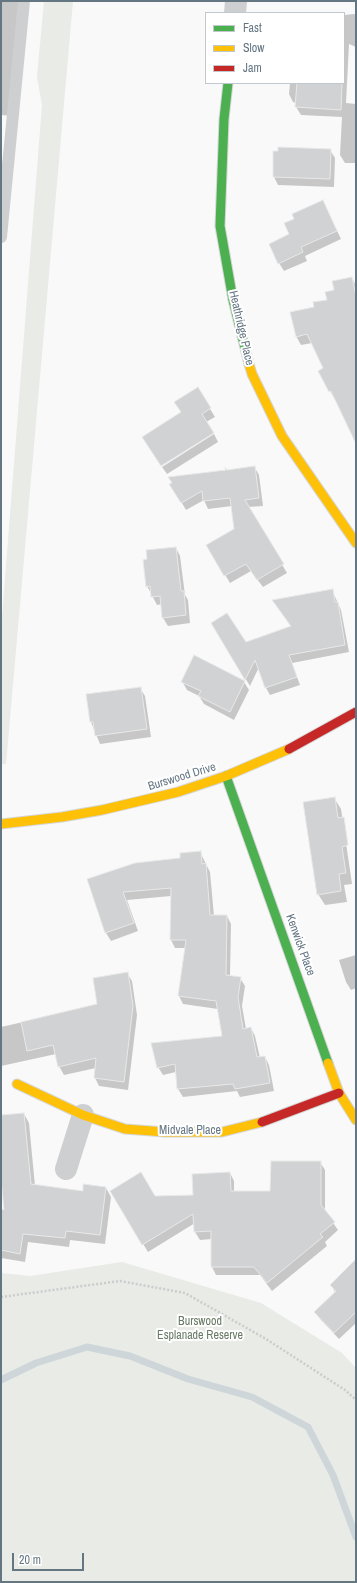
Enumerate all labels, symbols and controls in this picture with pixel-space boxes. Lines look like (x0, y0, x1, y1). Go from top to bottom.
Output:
legend (205, 12, 345, 84)
text: Fast (243, 20, 262, 36)
text: Slow (243, 40, 264, 56)
text: Jam (243, 60, 262, 76)
street label: Heathridge Place (225, 289, 257, 367)
street label: Burswood Drive (146, 760, 218, 794)
street label: Kenwick Place (282, 912, 318, 978)
street label: Midvale Place (159, 1124, 221, 1138)
park label: Burswood Esplanade Reserve (157, 1315, 243, 1343)
scale bar (14, 1545, 86, 1571)
text: 20 m (19, 1552, 41, 1568)

